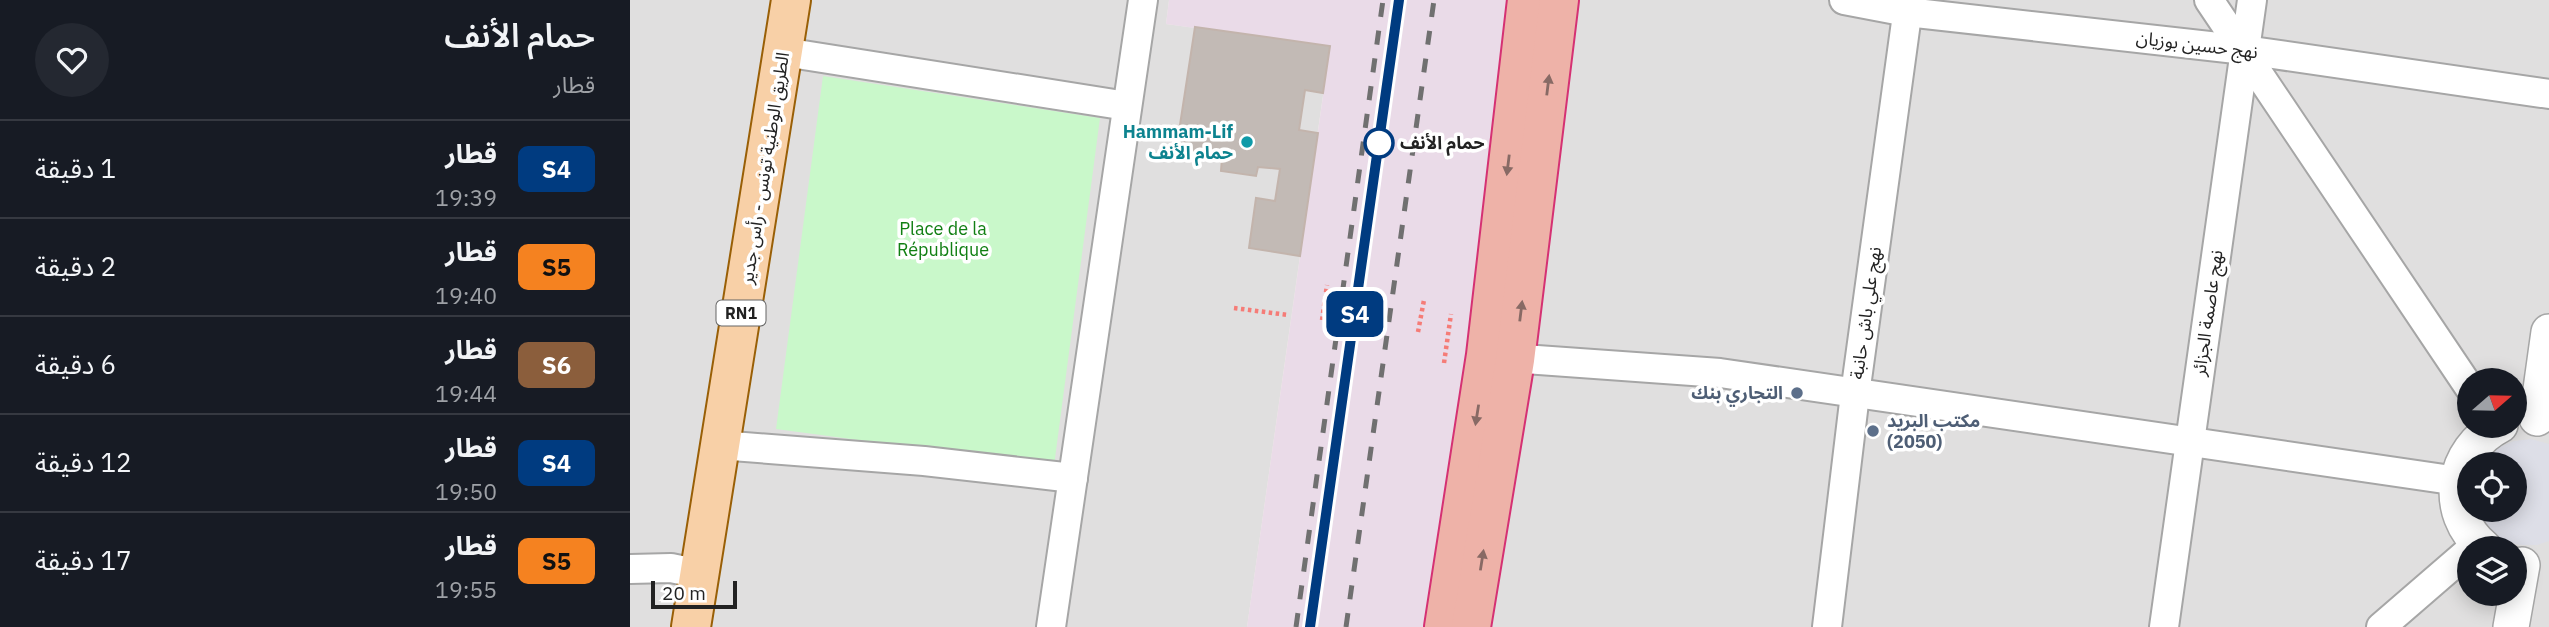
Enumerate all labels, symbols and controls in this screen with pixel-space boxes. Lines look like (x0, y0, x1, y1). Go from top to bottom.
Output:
text: حمام الأنف (444, 13, 595, 56)
button: heart (35, 23, 109, 97)
street label: نهج حسين بوزيان (2135, 26, 2259, 65)
street label: الطريق الوطنية تونس - رأس جدير (735, 50, 794, 286)
text: قطار (553, 69, 595, 99)
one-way arrow (1543, 74, 1554, 96)
place label: Hammam-Lif حمام الأنف (1123, 120, 1233, 166)
marker: حمام الأنف (1364, 128, 1394, 158)
place label: حمام الأنف (1400, 131, 1484, 156)
marker: Hammam-Lif حمام الأنف (1239, 134, 1255, 150)
text: قطار (445, 136, 497, 170)
text: 1 دقيقة (35, 151, 116, 185)
text: S4 (542, 153, 571, 185)
one-way arrow (1503, 154, 1514, 176)
text: 19:39 (435, 182, 497, 212)
park label: Place de la République (897, 217, 989, 261)
text: قطار (445, 234, 497, 268)
street label: نهج علي باش حانبة (1845, 245, 1888, 381)
street label: نهج عاصمة الجزائر (2187, 248, 2230, 379)
text: 2 دقيقة (35, 249, 116, 283)
text: S5 (542, 251, 571, 283)
text: 19:40 (435, 280, 497, 310)
line badge: S4 (1324, 291, 1386, 337)
text: S4 (1340, 298, 1370, 330)
one-way arrow (1515, 299, 1526, 321)
road number: RN1 (716, 300, 766, 326)
text: قطار (445, 332, 497, 366)
text: 6 دقيقة (35, 347, 116, 381)
text: S6 (542, 349, 571, 381)
north arrow (2457, 368, 2527, 438)
map controls (2457, 368, 2527, 606)
text: 19:44 (435, 378, 497, 408)
place label: التجاري بنك (1691, 381, 1783, 407)
marker: التجاري بنك (1789, 385, 1805, 401)
one-way arrow (1471, 404, 1482, 426)
place label: مكتب البريد (2050) (1887, 409, 1980, 453)
marker: مكتب البريد (2050) (1865, 423, 1881, 439)
text: قطار (445, 430, 497, 464)
text: 12 دقيقة (35, 445, 132, 479)
text: S4 (542, 447, 571, 479)
button: locate (2457, 452, 2527, 522)
text: 19:50 (435, 476, 497, 506)
text: قطار (445, 528, 497, 562)
button: layers (2457, 536, 2527, 606)
text: 17 دقيقة (35, 543, 132, 577)
text: S5 (542, 545, 571, 577)
one-way arrow (1477, 549, 1488, 571)
text: 19:55 (435, 574, 497, 604)
scale bar (651, 578, 737, 610)
text: 20 m (662, 581, 706, 605)

